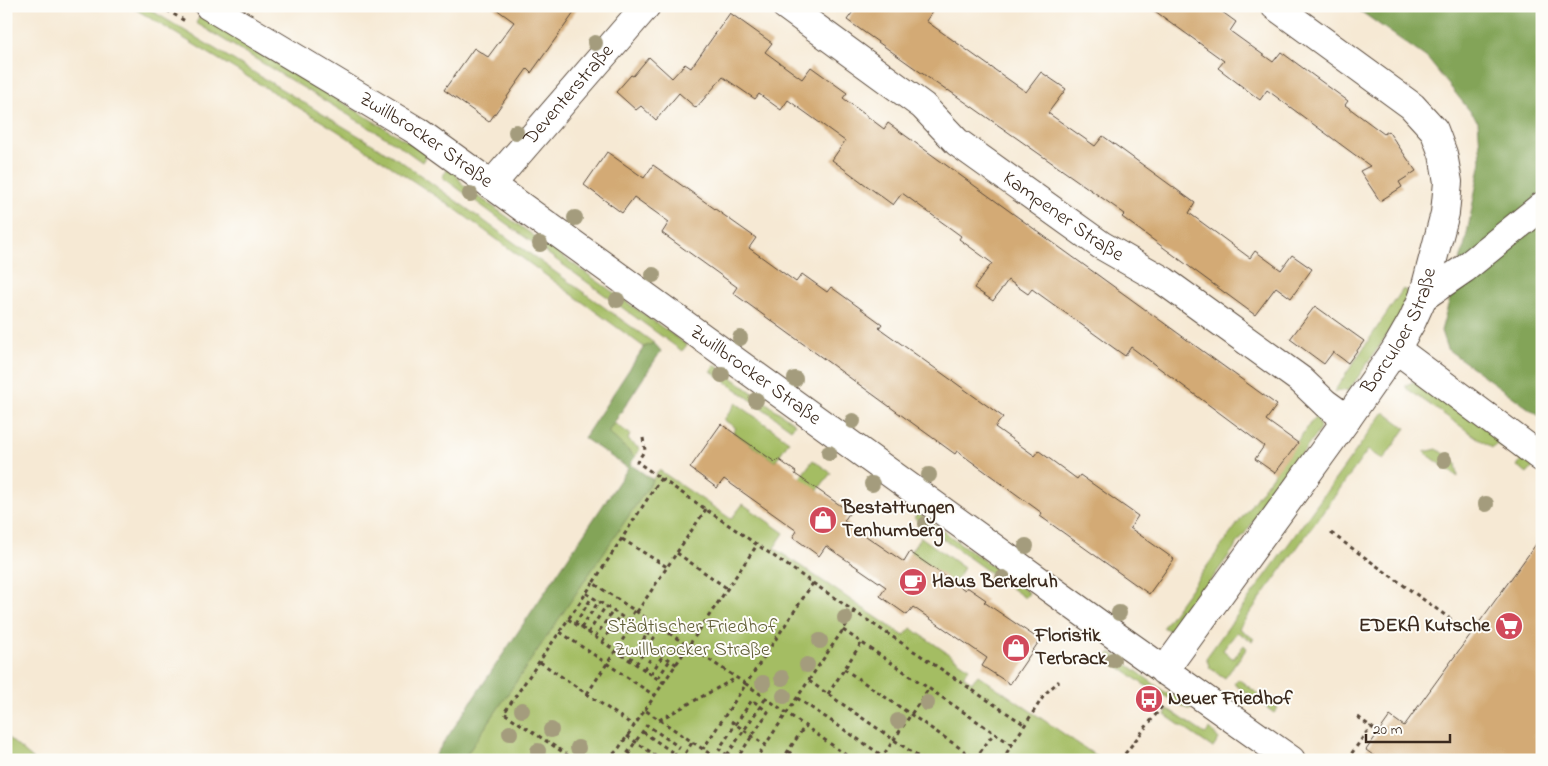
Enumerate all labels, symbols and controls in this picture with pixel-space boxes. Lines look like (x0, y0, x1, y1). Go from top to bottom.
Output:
street label: Deventerstraße (516, 38, 621, 153)
street label: Zwillbrocker Straße (353, 85, 499, 196)
street label: Kampener Straße (996, 164, 1129, 269)
street label: Borculoer Straße (1354, 265, 1445, 401)
street label: Zwillbrocker Straße (684, 318, 827, 433)
place label: Bestattungen Tenhumberg (841, 494, 955, 547)
shop icon: Bestattungen Tenhumberg (808, 505, 838, 535)
cafe icon: Haus Berkelruh (898, 567, 928, 597)
place label: Haus Berkelruh (932, 568, 1058, 597)
supermarket icon: EDEKA Kutsche (1494, 611, 1524, 641)
place label: EDEKA Kutsche (1359, 612, 1491, 641)
park label: Städtischer Friedhof Zwillbrocker Straße (607, 613, 778, 665)
place label: Floristik Terbrack (1034, 622, 1108, 674)
shop icon: Floristik Terbrack (1001, 633, 1031, 663)
bus stop icon: Neuer Friedhof (1134, 684, 1164, 714)
place label: Neuer Friedhof (1168, 685, 1293, 714)
scale bar (1366, 711, 1449, 743)
text: 20 m (1373, 719, 1403, 741)

